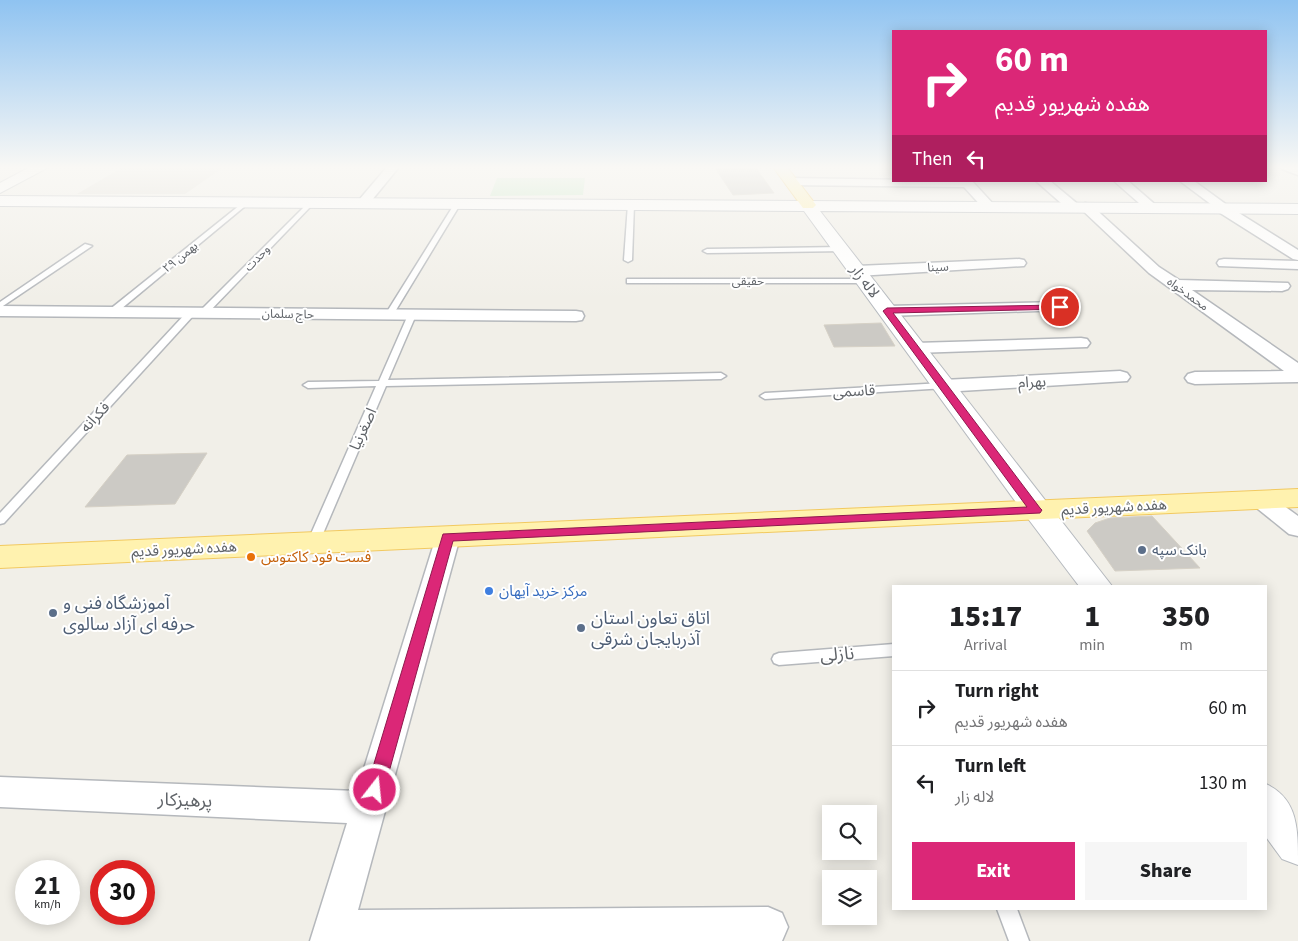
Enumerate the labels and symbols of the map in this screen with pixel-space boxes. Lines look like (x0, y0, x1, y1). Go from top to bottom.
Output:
street label: ۲۹ بهمن (159, 238, 202, 277)
street label: وحدت (241, 241, 274, 275)
street label: سینا (927, 258, 949, 277)
street label: لاله زار (844, 259, 884, 302)
street label: حقیقی (732, 273, 764, 290)
street label: محمدخواه (1163, 274, 1212, 315)
pin (1039, 286, 1081, 328)
street label: حاج سلمان (262, 306, 314, 323)
street label: بهرام (1017, 371, 1047, 394)
street label: قاسمی (832, 380, 876, 403)
street label: فکرانه (76, 397, 115, 437)
street label: اصغرنیا (345, 405, 382, 454)
street label: هفده شهریور قدیم (1061, 494, 1167, 521)
street label: هفده شهریور قدیم (131, 536, 237, 563)
place label: بانک سپه (1152, 540, 1207, 561)
marker: بانک سپه (1136, 544, 1148, 556)
place label: فست فود کاکتوس (261, 547, 372, 568)
marker: فست فود کاکتوس (245, 551, 257, 563)
place label: مرکز خرید آیهان (499, 581, 587, 602)
marker: مرکز خرید آیهان (483, 585, 495, 597)
place label: آموزشگاه فنی و حرفه ای آزاد سالوی (63, 591, 195, 637)
place label: اتاق تعاون استان آذربایجان شرقی (591, 606, 710, 652)
marker: آموزشگاه فنی و حرفه ای آزاد سالوی (47, 607, 59, 619)
marker: اتاق تعاون استان آذربایجان شرقی (575, 622, 587, 634)
street label: نازلی (819, 641, 855, 668)
position arrow (348, 763, 400, 815)
street label: پرهیزکار (156, 787, 213, 814)
speed limit sign: 30 (90, 860, 155, 925)

